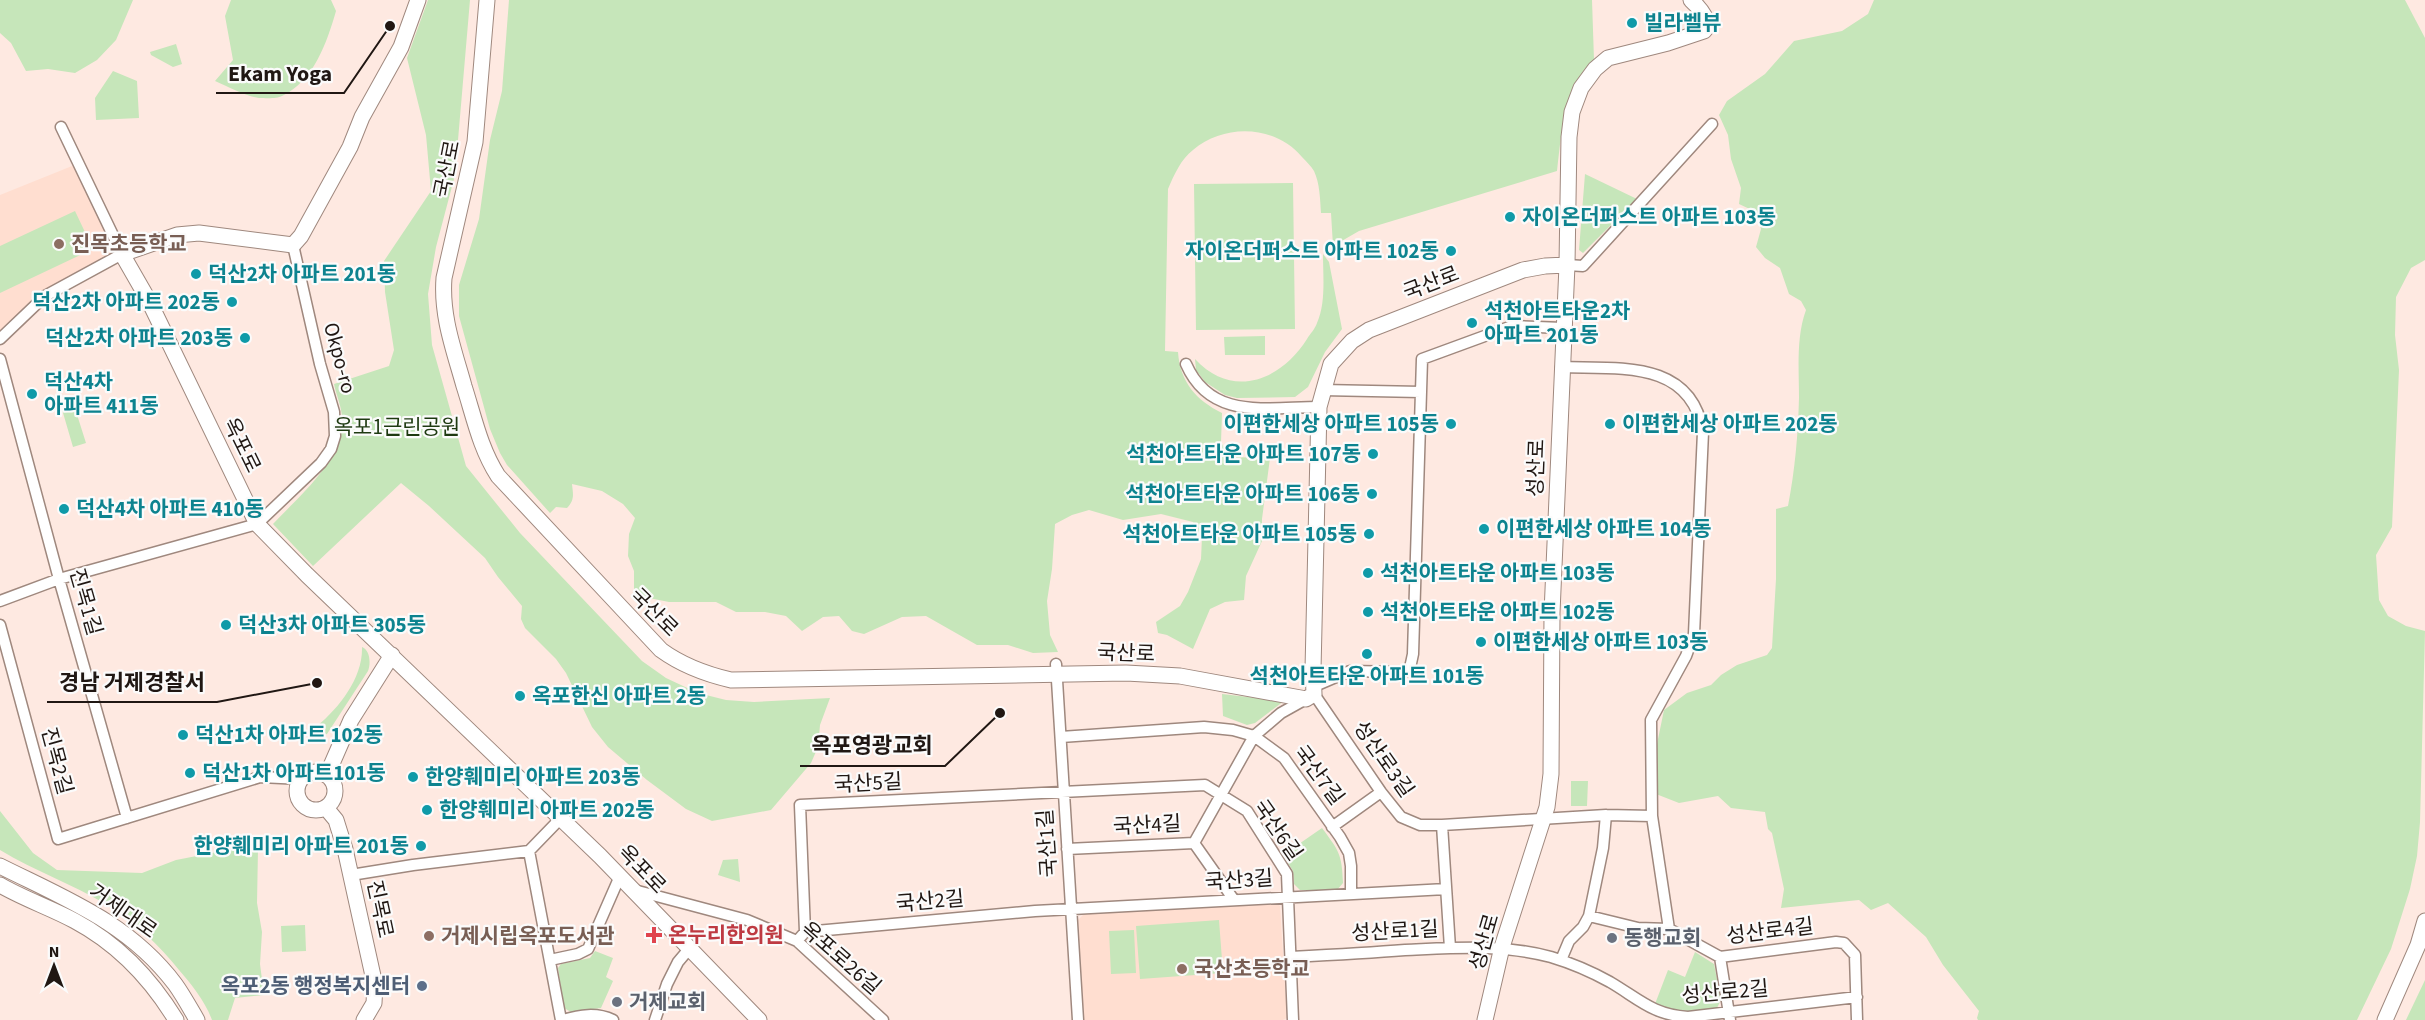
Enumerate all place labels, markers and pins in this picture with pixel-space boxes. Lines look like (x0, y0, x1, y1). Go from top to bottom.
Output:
place label: 빌라벨뷰 (1644, 8, 1721, 38)
marker: 빌라벨뷰 (1625, 16, 1639, 30)
callout: Ekam Yoga (216, 53, 344, 93)
place label: 자이온더퍼스트 아파트 103동 (1522, 202, 1776, 232)
marker: 자이온더퍼스트 아파트 103동 (1503, 210, 1517, 224)
place label: 진목초등학교 (71, 229, 187, 259)
place label: 자이온더퍼스트 아파트 102동 (1185, 236, 1439, 266)
marker: 진목초등학교 (52, 237, 66, 251)
marker: 자이온더퍼스트 아파트 102동 (1444, 244, 1458, 258)
place label: 덕산2차 아파트 201동 (208, 259, 396, 289)
marker: 덕산2차 아파트 201동 (189, 267, 203, 281)
place label: 덕산2차 아파트 202동 (32, 287, 220, 317)
marker: 덕산2차 아파트 202동 (225, 295, 239, 309)
place label: 석천아트타운2차 아파트 201동 (1484, 296, 1630, 350)
marker: 석천아트타운2차 아파트 201동 (1465, 316, 1479, 330)
place label: 덕산2차 아파트 203동 (45, 323, 233, 353)
marker: 덕산2차 아파트 203동 (238, 331, 252, 345)
place label: 덕산4차 아파트 411동 (44, 367, 159, 421)
marker: 덕산4차 아파트 411동 (25, 387, 39, 401)
place label: 이편한세상 아파트 105동 (1223, 409, 1439, 439)
place label: 이편한세상 아파트 202동 (1622, 409, 1838, 439)
marker: 이편한세상 아파트 105동 (1444, 417, 1458, 431)
marker: 이편한세상 아파트 202동 (1603, 417, 1617, 431)
place label: 석천아트타운 아파트 107동 (1126, 439, 1361, 469)
marker: 석천아트타운 아파트 107동 (1366, 447, 1380, 461)
place label: 석천아트타운 아파트 106동 (1125, 479, 1360, 509)
marker: 석천아트타운 아파트 106동 (1365, 487, 1379, 501)
place label: 덕산4차 아파트 410동 (76, 494, 264, 524)
marker: 덕산4차 아파트 410동 (57, 502, 71, 516)
place label: 이편한세상 아파트 104동 (1496, 514, 1712, 544)
place label: 석천아트타운 아파트 105동 (1122, 519, 1357, 549)
marker: 이편한세상 아파트 104동 (1477, 522, 1491, 536)
marker: 석천아트타운 아파트 105동 (1362, 527, 1376, 541)
place label: 석천아트타운 아파트 103동 (1380, 558, 1615, 588)
marker: 석천아트타운 아파트 103동 (1361, 566, 1375, 580)
place label: 석천아트타운 아파트 102동 (1380, 597, 1615, 627)
marker: 석천아트타운 아파트 102동 (1361, 605, 1375, 619)
place label: 덕산3차 아파트 305동 (238, 610, 426, 640)
marker: 덕산3차 아파트 305동 (219, 618, 233, 632)
place label: 이편한세상 아파트 103동 (1493, 627, 1709, 657)
marker: 이편한세상 아파트 103동 (1474, 635, 1488, 649)
marker: 석천아트타운 아파트 101동 (1360, 647, 1374, 661)
place label: 석천아트타운 아파트 101동 (1250, 661, 1484, 691)
callout: 경남 거제경찰서 (47, 662, 217, 702)
place label: 옥포한신 아파트 2동 (532, 681, 706, 711)
marker: 옥포한신 아파트 2동 (513, 689, 527, 703)
place label: 덕산1차 아파트 102동 (195, 720, 383, 750)
callout: 옥포영광교회 (800, 726, 945, 766)
marker: 덕산1차 아파트 102동 (176, 728, 190, 742)
place label: 덕산1차 아파트101동 (202, 758, 386, 788)
place label: 한양훼미리 아파트 203동 (425, 762, 641, 792)
marker: 덕산1차 아파트101동 (183, 766, 197, 780)
marker: 한양훼미리 아파트 203동 (406, 770, 420, 784)
place label: 한양훼미리 아파트 202동 (439, 795, 655, 825)
marker: 한양훼미리 아파트 202동 (420, 803, 434, 817)
place label: 한양훼미리 아파트 201동 (193, 831, 409, 861)
marker: 한양훼미리 아파트 201동 (414, 839, 428, 853)
place label: 온누리한의원 (668, 920, 784, 950)
place label: 거제시립옥포도서관 (441, 921, 615, 951)
place label: 동행교회 (1624, 923, 1701, 953)
marker: 온누리한의원 (645, 926, 663, 944)
marker: 거제시립옥포도서관 (422, 929, 436, 943)
marker: 동행교회 (1605, 931, 1619, 945)
place label: 국산초등학교 (1194, 954, 1310, 984)
marker: 국산초등학교 (1175, 962, 1189, 976)
place label: 옥포2동 행정복지센터 (221, 971, 410, 1001)
marker: 옥포2동 행정복지센터 (415, 979, 429, 993)
place label: 거제교회 (629, 987, 706, 1017)
marker: 거제교회 (610, 995, 624, 1009)

